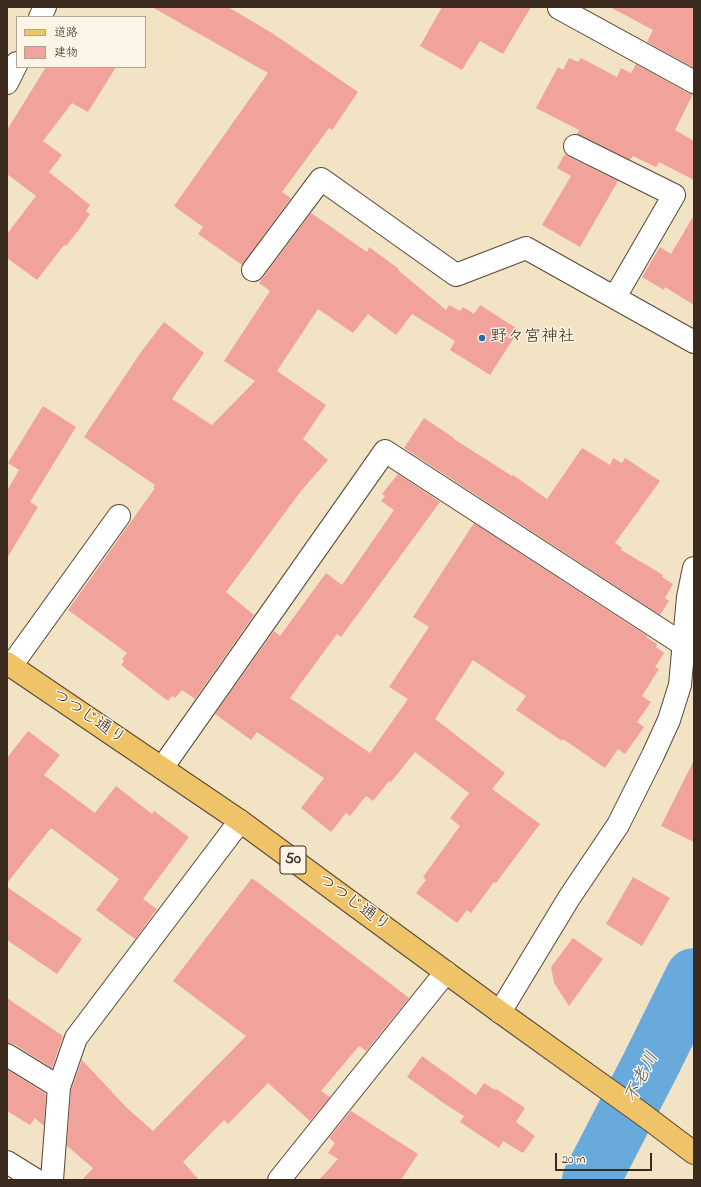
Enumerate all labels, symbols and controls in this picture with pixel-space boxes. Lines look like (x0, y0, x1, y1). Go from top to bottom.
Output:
legend (16, 16, 146, 68)
text: 道路 (54, 24, 78, 42)
text: 建物 (54, 44, 78, 62)
place label: 野々宮神社 (490, 328, 575, 348)
marker: 野々宮神社 (477, 333, 487, 343)
street label: つつじ通り (47, 686, 129, 750)
road number: 50 (280, 846, 306, 874)
street label: つつじ通り (313, 871, 393, 937)
water label: 不老川 (621, 1049, 665, 1107)
scale bar (557, 1145, 654, 1171)
text: 20 m (562, 1151, 585, 1169)

